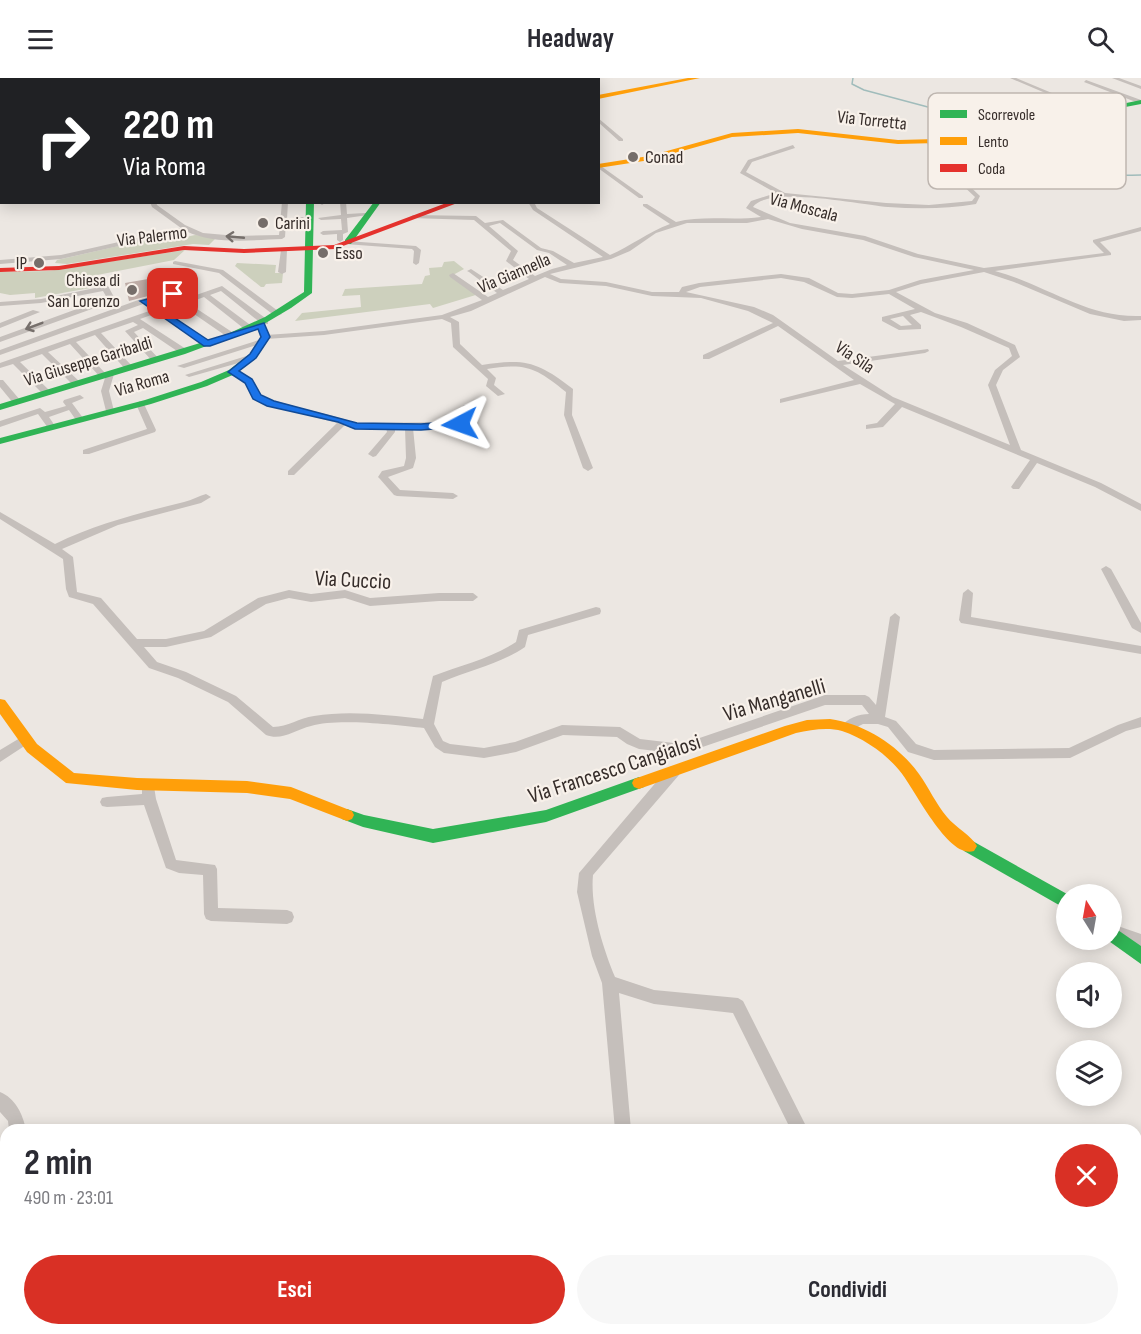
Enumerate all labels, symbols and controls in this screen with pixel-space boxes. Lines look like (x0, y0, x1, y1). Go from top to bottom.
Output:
icon: menu (24, 23, 57, 56)
text: Headway (527, 23, 614, 55)
icon: search (1084, 23, 1117, 56)
legend (928, 93, 1126, 189)
text: 220 m (123, 100, 214, 151)
icon: right (24, 102, 102, 180)
street label: Via Torretta (836, 106, 908, 135)
text: Scorrevole (978, 106, 1035, 125)
text: Lento (978, 133, 1009, 152)
place label: Conad (645, 147, 683, 168)
marker: Conad (626, 150, 640, 164)
text: Via Roma (123, 151, 206, 183)
text: Coda (978, 160, 1005, 179)
street label: Via Moscala (767, 188, 840, 227)
place label: Carini (275, 213, 310, 234)
marker: Carini (256, 216, 270, 230)
street label: Via Palermo (116, 222, 188, 251)
one-way arrow (225, 231, 245, 242)
place label: Esso (335, 243, 363, 264)
marker: Esso (316, 246, 330, 260)
street label: Via Giannella (475, 249, 554, 298)
place label: IP (16, 253, 27, 274)
marker: IP (32, 256, 46, 270)
pin (147, 268, 198, 319)
place label: Chiesa di San Lorenzo (47, 270, 120, 312)
icon: arrive (156, 277, 189, 310)
marker: Chiesa di San Lorenzo (125, 283, 139, 297)
one-way arrow (25, 322, 44, 333)
street label: Via Giuseppe Garibaldi (22, 332, 155, 391)
street label: Via Sila (831, 337, 878, 378)
street label: Via Roma (113, 366, 172, 401)
position arrow (428, 392, 492, 456)
street label: Via Cuccio (314, 565, 392, 596)
street label: Via Manganelli (720, 673, 829, 728)
street label: Via Francesco Cangialosi (525, 729, 704, 810)
north arrow (1056, 884, 1122, 950)
map controls (1056, 884, 1122, 1106)
button: sound (1056, 962, 1122, 1028)
button: layers (1056, 1040, 1122, 1106)
text: 2 min (24, 1142, 93, 1185)
button: close (1055, 1144, 1118, 1207)
text: 490 m · 23:01 (24, 1186, 113, 1210)
button: Esci (24, 1255, 565, 1324)
button: Condividi (577, 1255, 1118, 1324)

